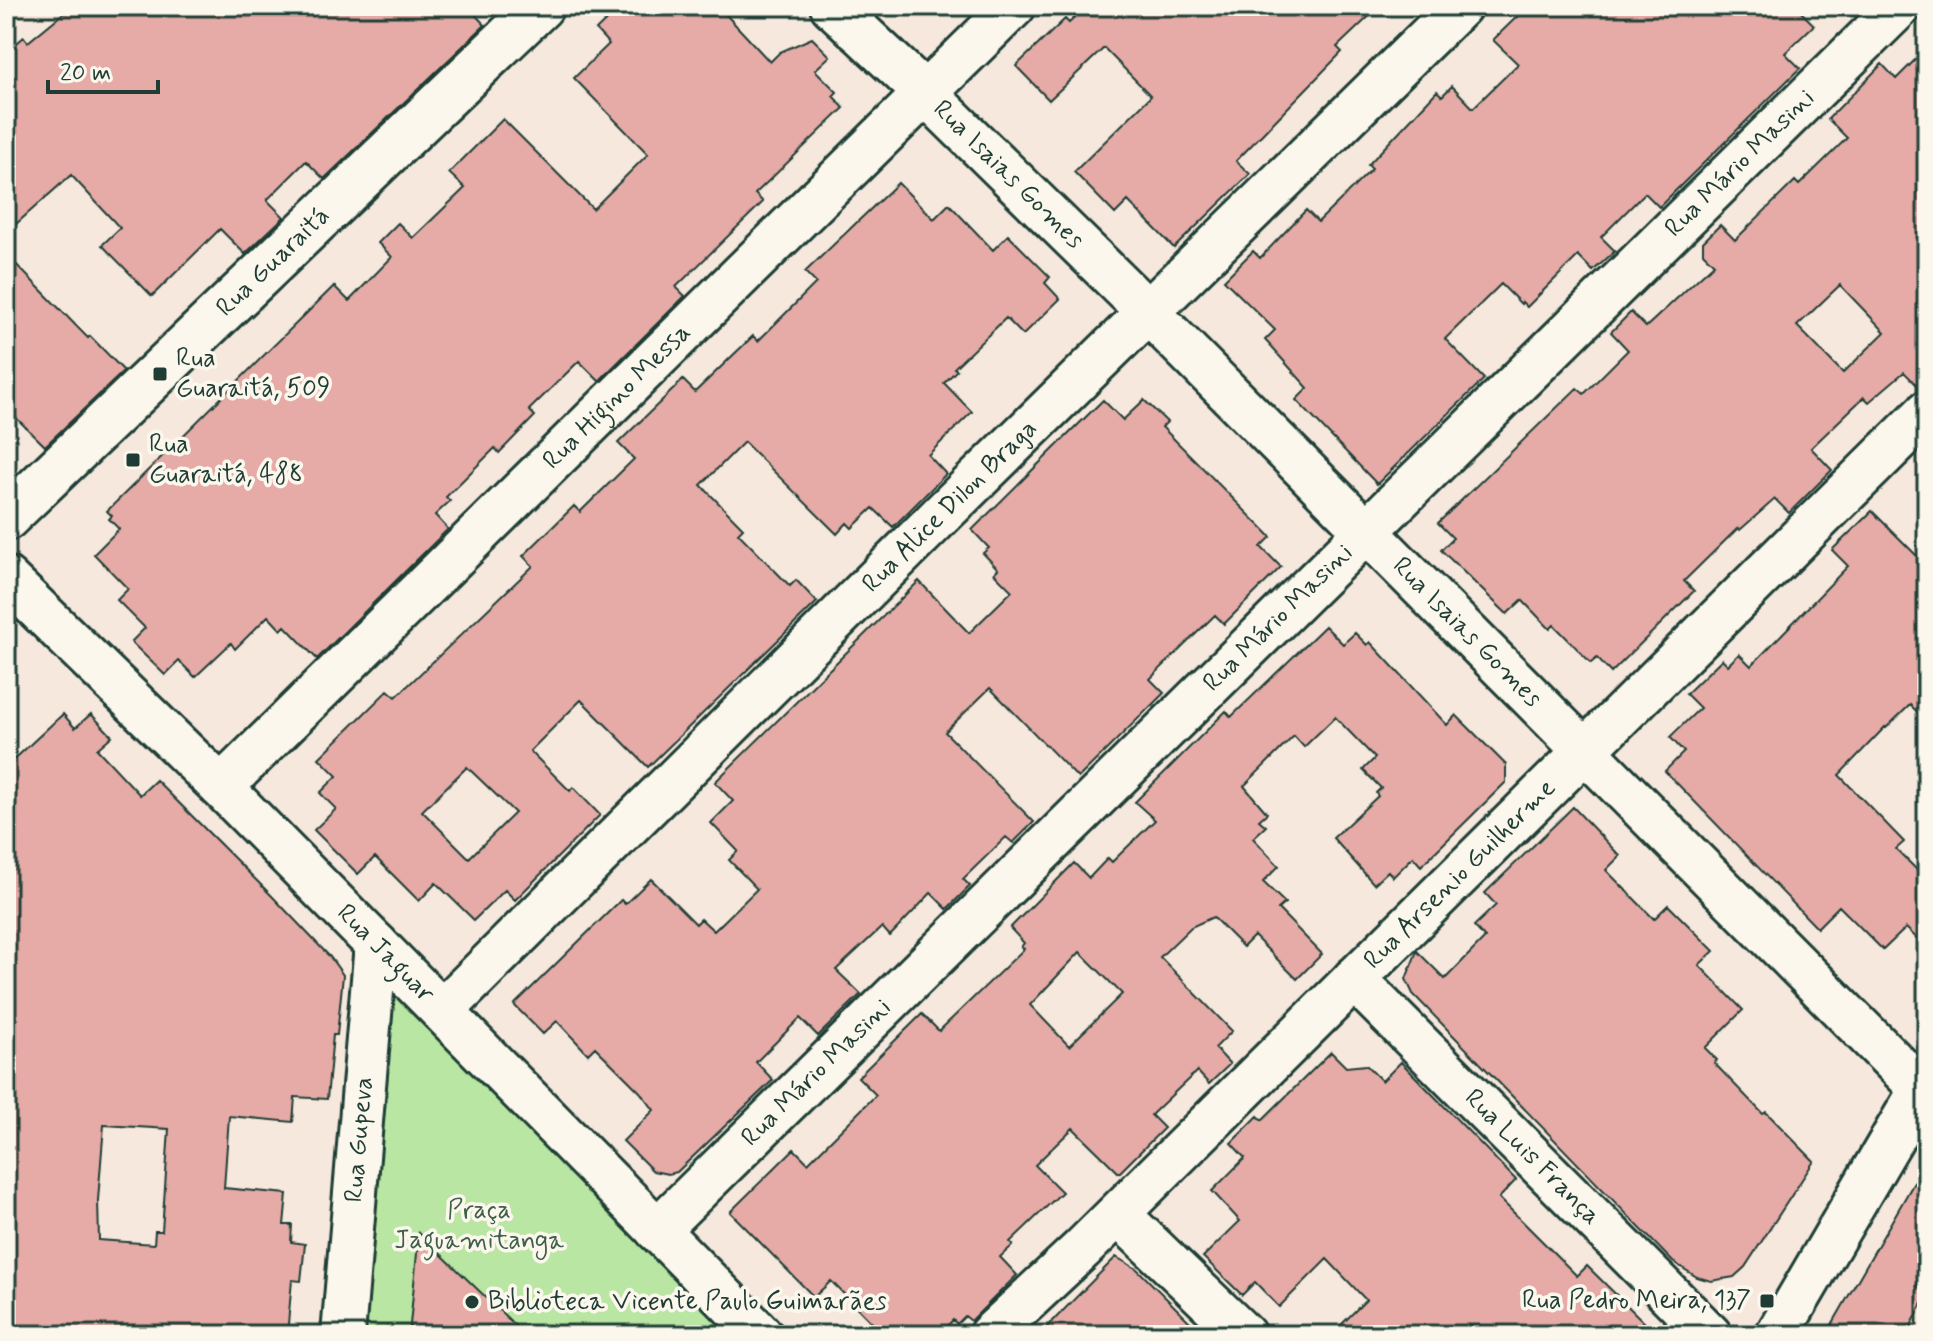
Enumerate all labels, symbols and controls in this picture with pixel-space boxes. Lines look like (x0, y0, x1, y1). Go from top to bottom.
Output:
scale bar (48, 44, 158, 94)
text: 20 m (60, 58, 111, 89)
street label: Rua Mário Masini (1658, 82, 1822, 245)
street label: Rua Isaias Gomes (925, 93, 1091, 257)
street label: Rua Guaraitá (209, 200, 338, 325)
street label: Rua Higino Messa (536, 316, 699, 477)
place label: Rua Guaraitá, 509 (176, 342, 330, 406)
marker: Rua Guaraitá, 509 (151, 365, 169, 383)
street label: Rua Alice Dilon Braga (855, 412, 1045, 601)
place label: Rua Guaraitá, 488 (149, 428, 303, 492)
marker: Rua Guaraitá, 488 (124, 451, 142, 469)
street label: Rua Mário Masini (1196, 537, 1361, 700)
street label: Rua Isaias Gomes (1385, 550, 1549, 715)
street label: Rua Arsenio Guilherme (1357, 772, 1563, 977)
street label: Rua Jaguar (329, 897, 442, 1011)
street label: Rua Mário Masini (734, 991, 899, 1154)
street label: Rua Gupeva (337, 1076, 382, 1204)
street label: Rua Luis França (1457, 1082, 1608, 1233)
park label: Praça Jaguamitanga (394, 1194, 564, 1261)
place label: Rua Pedro Meira, 137 (1522, 1284, 1751, 1318)
place label: Biblioteca Vicente Paulo Guimarães (488, 1285, 887, 1319)
marker: Rua Pedro Meira, 137 (1758, 1292, 1776, 1310)
marker: Biblioteca Vicente Paulo Guimarães (463, 1293, 481, 1311)

